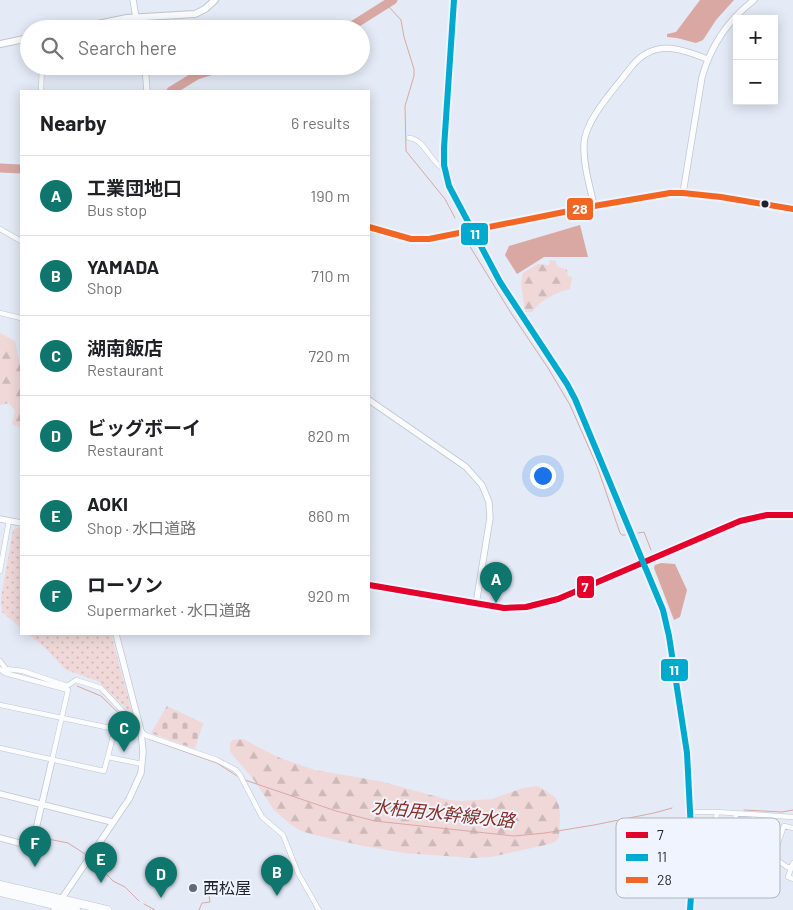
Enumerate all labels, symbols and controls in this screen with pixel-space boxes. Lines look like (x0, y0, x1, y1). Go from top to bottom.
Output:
map controls (733, 15, 778, 105)
button: + (733, 15, 778, 60)
search box (20, 20, 370, 75)
icon: search (38, 34, 66, 62)
text: Search here (78, 36, 177, 59)
button: − (733, 60, 778, 105)
text: Nearby (40, 110, 106, 135)
text: 6 results (291, 113, 350, 132)
text: 工業団地口 (87, 176, 182, 199)
text: A (51, 186, 61, 205)
text: 190 m (311, 186, 350, 205)
line badge: 28 (566, 197, 594, 221)
unlabelled marker (760, 199, 770, 209)
text: Bus stop (87, 200, 147, 219)
text: 28 (572, 200, 588, 217)
line badge: 11 (460, 222, 489, 246)
text: 11 (470, 225, 480, 242)
text: YAMADA (87, 255, 159, 278)
text: B (51, 266, 61, 285)
text: 710 m (311, 266, 350, 285)
text: Shop (87, 278, 122, 297)
text: 湖南飯店 (87, 336, 163, 359)
text: C (51, 346, 61, 365)
text: 720 m (308, 346, 350, 365)
text: Restaurant (87, 360, 164, 379)
text: ビッグボーイ (87, 416, 201, 439)
text: D (51, 426, 61, 445)
text: 820 m (308, 426, 350, 445)
text: Restaurant (87, 440, 164, 459)
your location (530, 463, 556, 489)
text: AOKI (87, 492, 128, 515)
text: E (51, 506, 61, 525)
text: 860 m (308, 506, 350, 525)
text: Shop · 水口道路 (87, 518, 196, 537)
pin: A (480, 562, 512, 603)
text: ローソン (87, 573, 163, 596)
line badge: 7 (576, 575, 595, 599)
text: 7 (582, 578, 589, 595)
text: F (52, 586, 60, 605)
text: 920 m (308, 586, 350, 605)
text: Supermarket · 水口道路 (87, 600, 251, 619)
line badge: 11 (660, 658, 689, 682)
text: 11 (669, 661, 679, 678)
pin: C (108, 711, 140, 752)
water label: 水柏用水幹線水路 (370, 795, 518, 832)
legend (616, 818, 780, 898)
pin: F (19, 826, 51, 867)
text: 7 (657, 826, 664, 843)
pin: E (85, 842, 117, 883)
text: 11 (657, 848, 667, 865)
pin: B (261, 855, 293, 896)
pin: D (145, 857, 177, 898)
text: 28 (657, 871, 672, 888)
place label: 西松屋 (203, 878, 251, 897)
marker: 西松屋 (187, 882, 199, 894)

